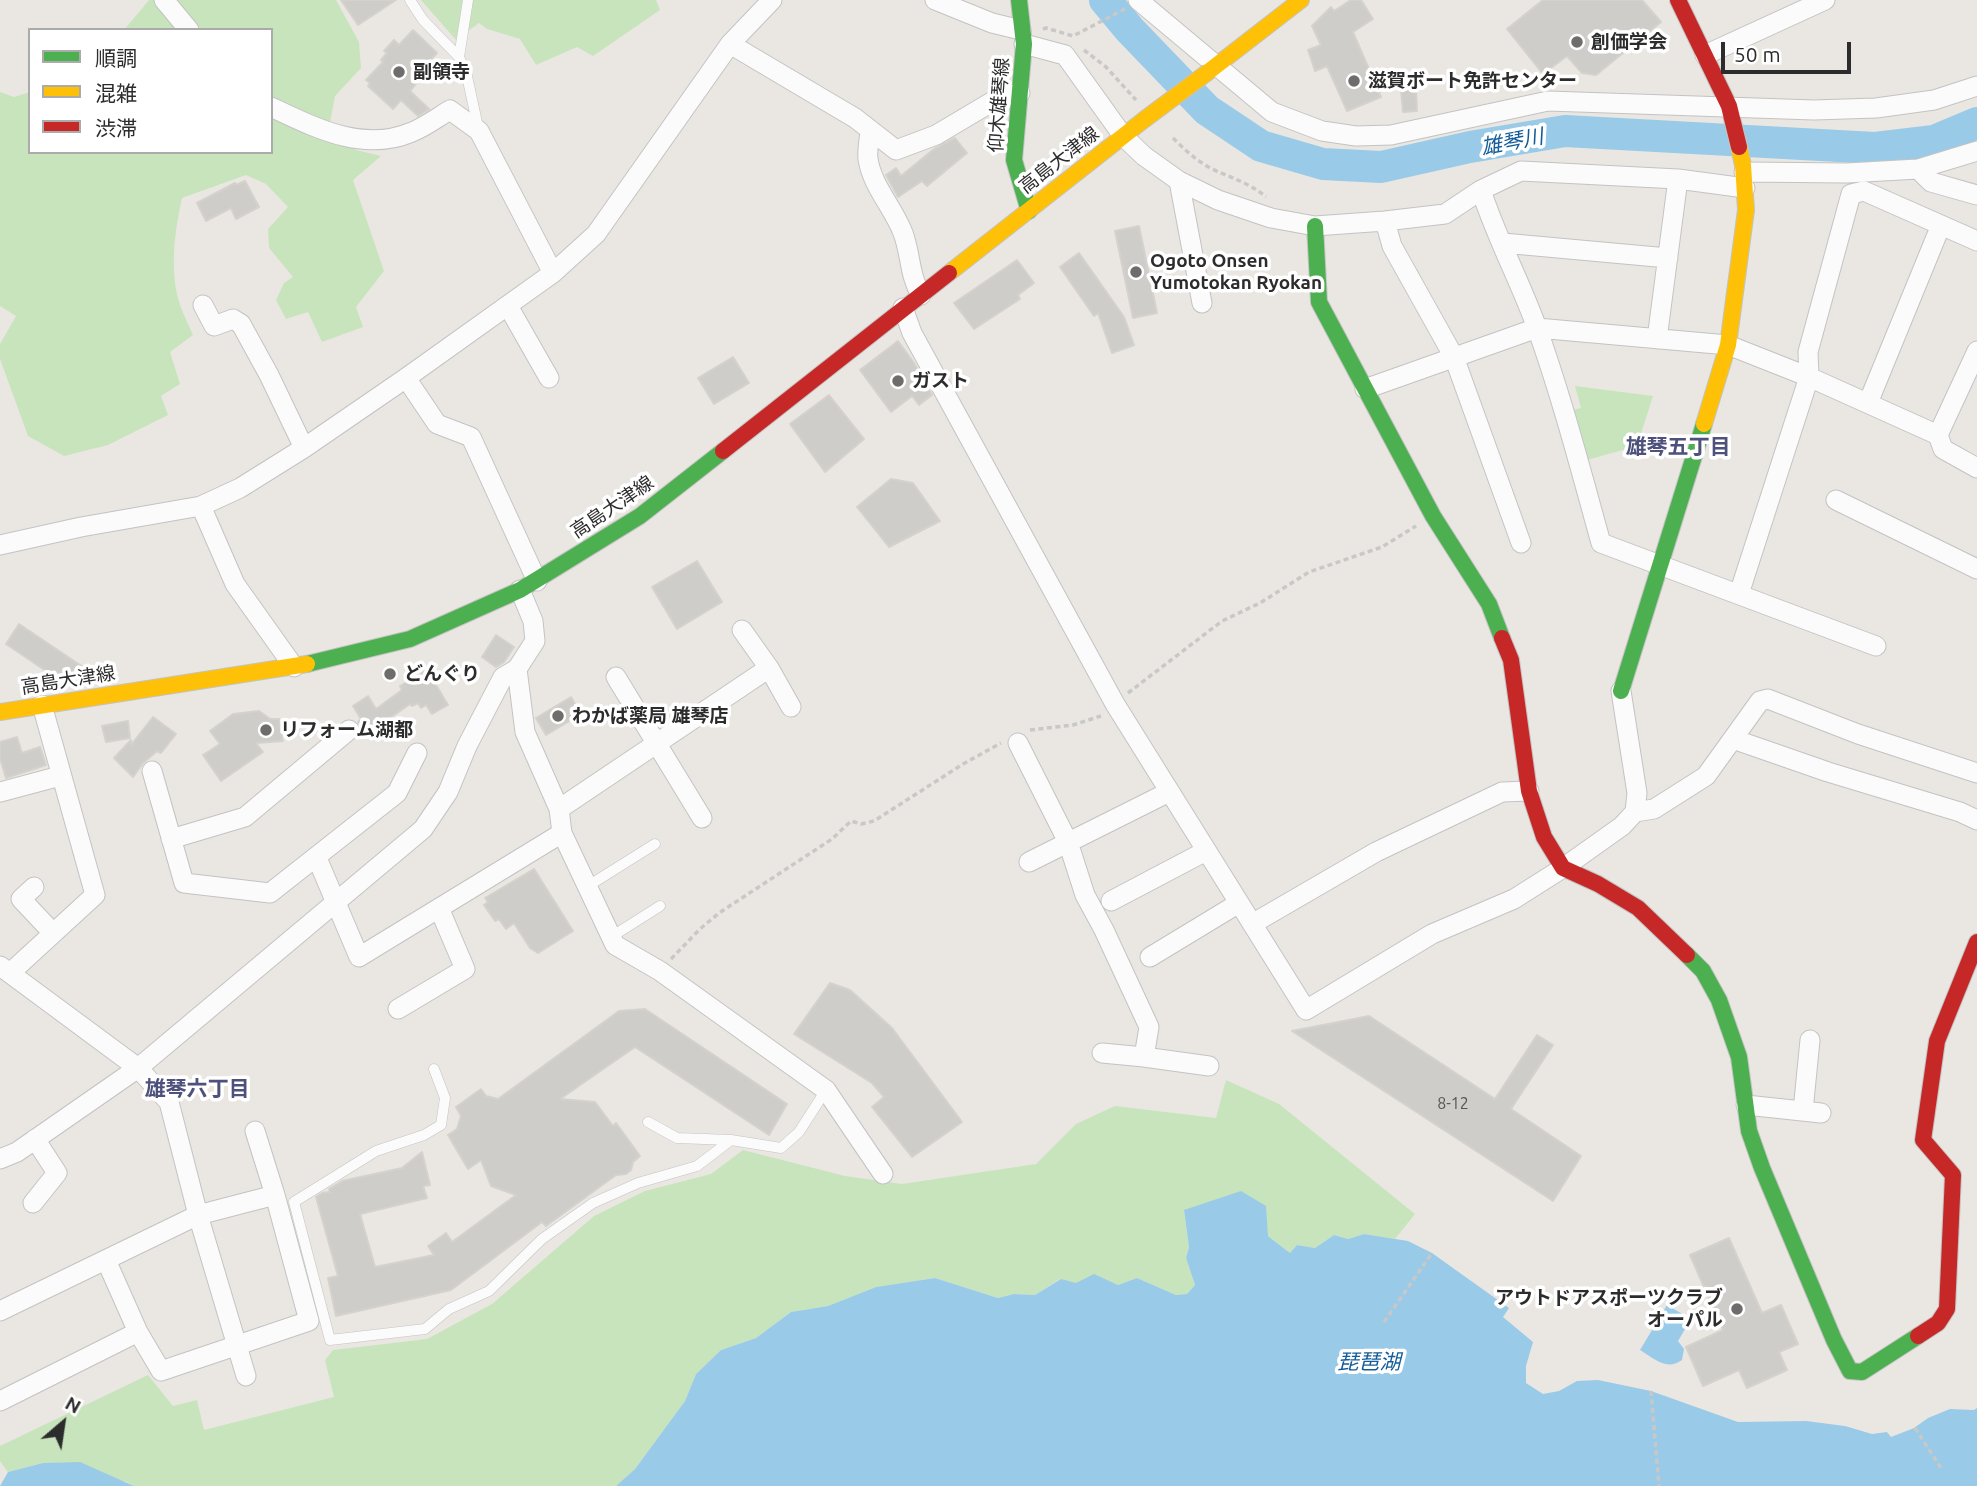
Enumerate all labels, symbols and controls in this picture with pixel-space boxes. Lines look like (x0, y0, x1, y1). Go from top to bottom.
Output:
legend (28, 28, 273, 154)
scale bar (1725, 28, 1854, 72)
place label: 創価学会 (1591, 31, 1667, 53)
marker: 創価学会 (1569, 34, 1585, 50)
text: 50 m (1734, 42, 1781, 66)
text: 順調 (95, 46, 137, 70)
street label: 仰木雄琴線 (984, 57, 1014, 153)
place label: 副領寺 (413, 61, 470, 83)
marker: 副領寺 (391, 64, 407, 80)
place label: 滋賀ボート免許センター (1368, 70, 1577, 92)
marker: 滋賀ボート免許センター (1346, 73, 1362, 89)
text: 混雑 (95, 81, 137, 105)
text: 渋滞 (95, 116, 137, 140)
street label: 高島大津線 (1015, 122, 1103, 198)
water label: 雄琴川 (1479, 124, 1545, 160)
place label: Ogoto Onsen Yumotokan Ryokan (1150, 250, 1322, 294)
marker: Ogoto Onsen Yumotokan Ryokan (1128, 264, 1144, 280)
place label: ガスト (912, 370, 969, 392)
marker: ガスト (890, 373, 906, 389)
district label: 雄琴五丁目 (1626, 434, 1730, 460)
street label: 高島大津線 (566, 471, 658, 543)
street label: 高島大津線 (19, 661, 117, 699)
place label: どんぐり (404, 663, 480, 685)
marker: どんぐり (382, 666, 398, 682)
place label: わかば薬局 雄琴店 (572, 705, 729, 727)
marker: わかば薬局 雄琴店 (550, 708, 566, 724)
place label: リフォーム湖都 (280, 719, 413, 741)
marker: リフォーム湖都 (258, 722, 274, 738)
district label: 雄琴六丁目 (145, 1076, 249, 1102)
house number: 8-12 (1437, 1094, 1469, 1114)
place label: アウトドアスポーツクラブ オーパル (1495, 1287, 1723, 1331)
marker: アウトドアスポーツクラブ オーパル (1729, 1301, 1745, 1317)
water label: 琵琶湖 (1338, 1349, 1400, 1375)
north arrow (28, 1388, 98, 1458)
text: N (62, 1392, 85, 1418)

